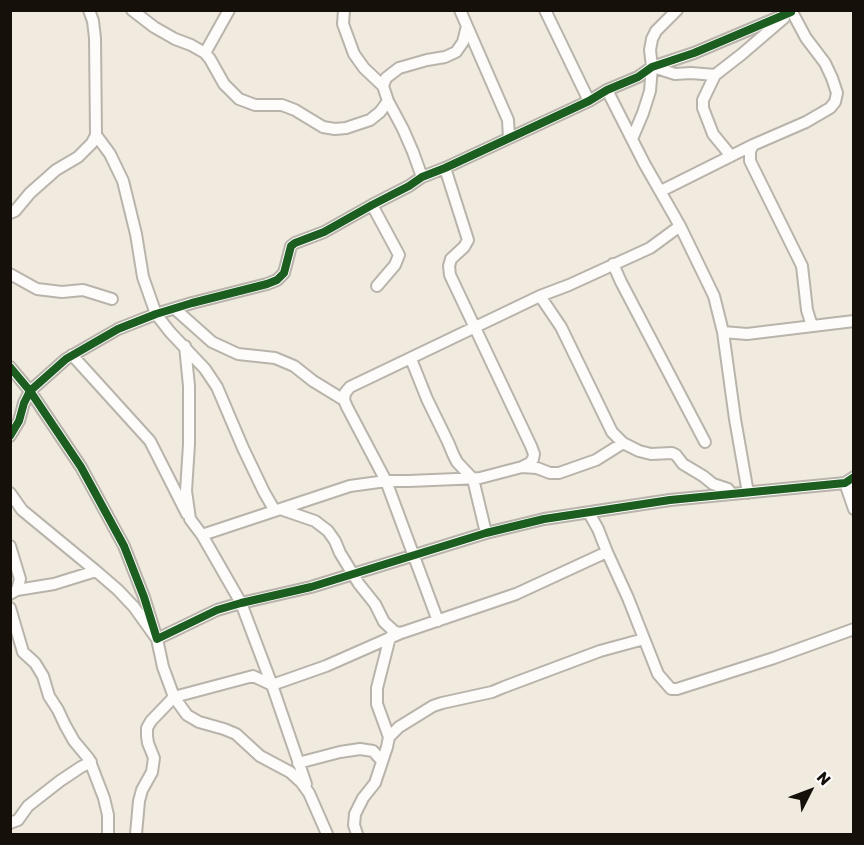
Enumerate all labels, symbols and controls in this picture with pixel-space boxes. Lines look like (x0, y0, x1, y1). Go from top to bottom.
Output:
north arrow (780, 761, 840, 821)
text: N (813, 768, 835, 789)

